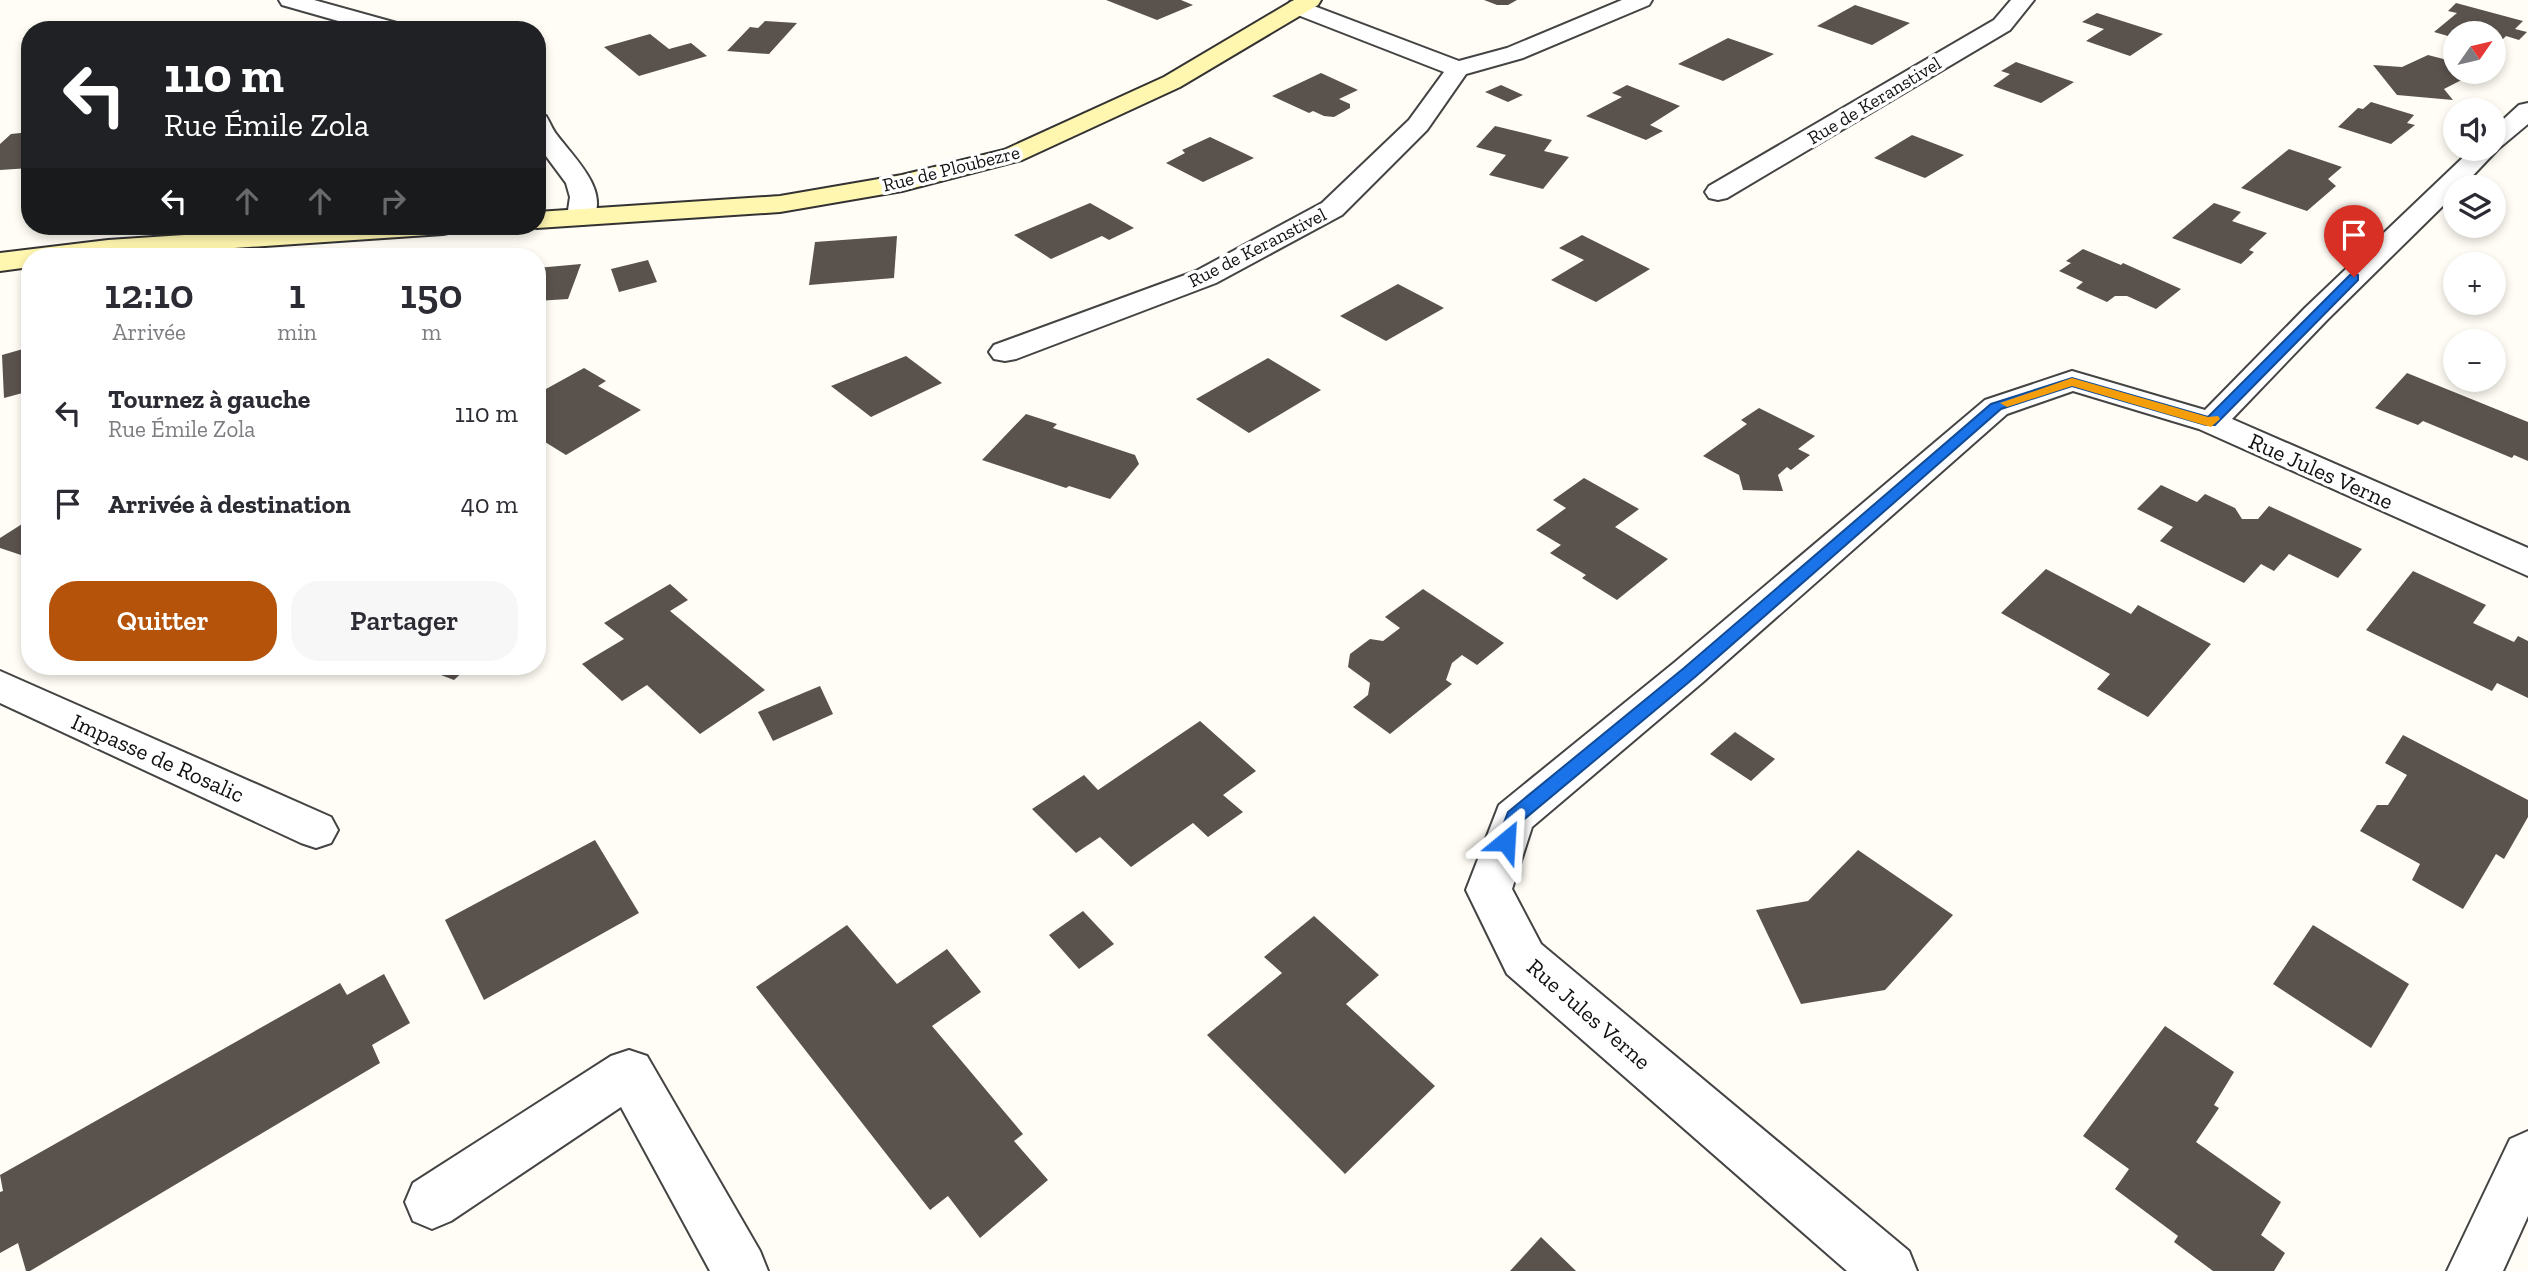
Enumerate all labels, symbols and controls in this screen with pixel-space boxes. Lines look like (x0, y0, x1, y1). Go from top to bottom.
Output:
north arrow (2443, 21, 2506, 84)
map controls (2443, 21, 2506, 392)
text: 110 m (164, 46, 284, 105)
icon: left (49, 49, 140, 140)
street label: Rue de Keranstivel (1803, 51, 1945, 149)
button: sound (2443, 98, 2506, 161)
text: Rue Émile Zola (164, 106, 369, 144)
street label: Rue de Ploubezre (880, 140, 1022, 197)
button: layers (2443, 175, 2506, 238)
icon: left (155, 182, 193, 220)
icon: ahead (228, 182, 266, 220)
icon: ahead (301, 182, 339, 220)
icon: right (374, 182, 412, 220)
street label: Rue de Keranstivel (1184, 203, 1330, 292)
pin (2324, 205, 2384, 277)
icon: arrive (2335, 216, 2373, 254)
button: + (2443, 252, 2506, 315)
text: 12:10 (104, 268, 194, 319)
text: 1 (289, 268, 305, 319)
text: 150 (400, 268, 463, 319)
text: Arrivée (113, 318, 186, 346)
text: min (277, 318, 317, 346)
text: m (421, 318, 441, 346)
button: − (2443, 329, 2506, 392)
text: Tournez à gauche (108, 383, 310, 415)
icon: left (49, 394, 87, 432)
text: 110 m (455, 397, 518, 429)
text: Rue Émile Zola (108, 415, 255, 443)
street label: Rue Jules Verne (2245, 427, 2397, 515)
icon: arrive (49, 485, 87, 523)
text: Arrivée à destination (108, 488, 351, 520)
text: 40 m (461, 488, 518, 520)
button: Quitter (49, 581, 277, 661)
button: Partager (291, 581, 518, 661)
street label: Impasse de Rosalic (67, 707, 249, 809)
position arrow (1469, 804, 1543, 878)
street label: Rue Jules Verne (1521, 953, 1657, 1075)

